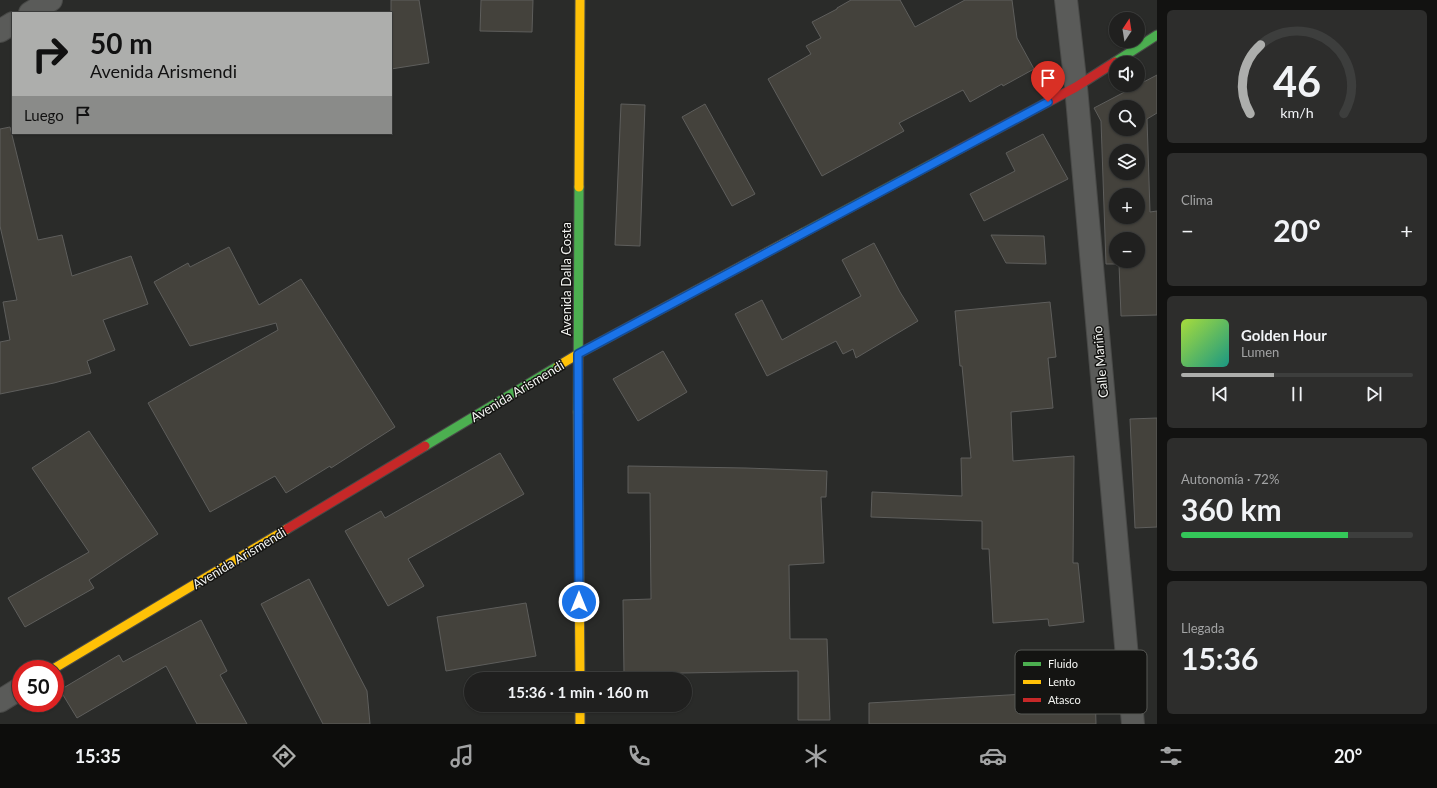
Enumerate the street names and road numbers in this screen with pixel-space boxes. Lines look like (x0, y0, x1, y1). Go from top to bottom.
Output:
street label: Avenida Dalla Costa (558, 222, 574, 336)
street label: Calle Mariño (1089, 325, 1111, 399)
street label: Avenida Arismendi (467, 357, 567, 425)
street label: Avenida Arismendi (189, 524, 289, 592)

